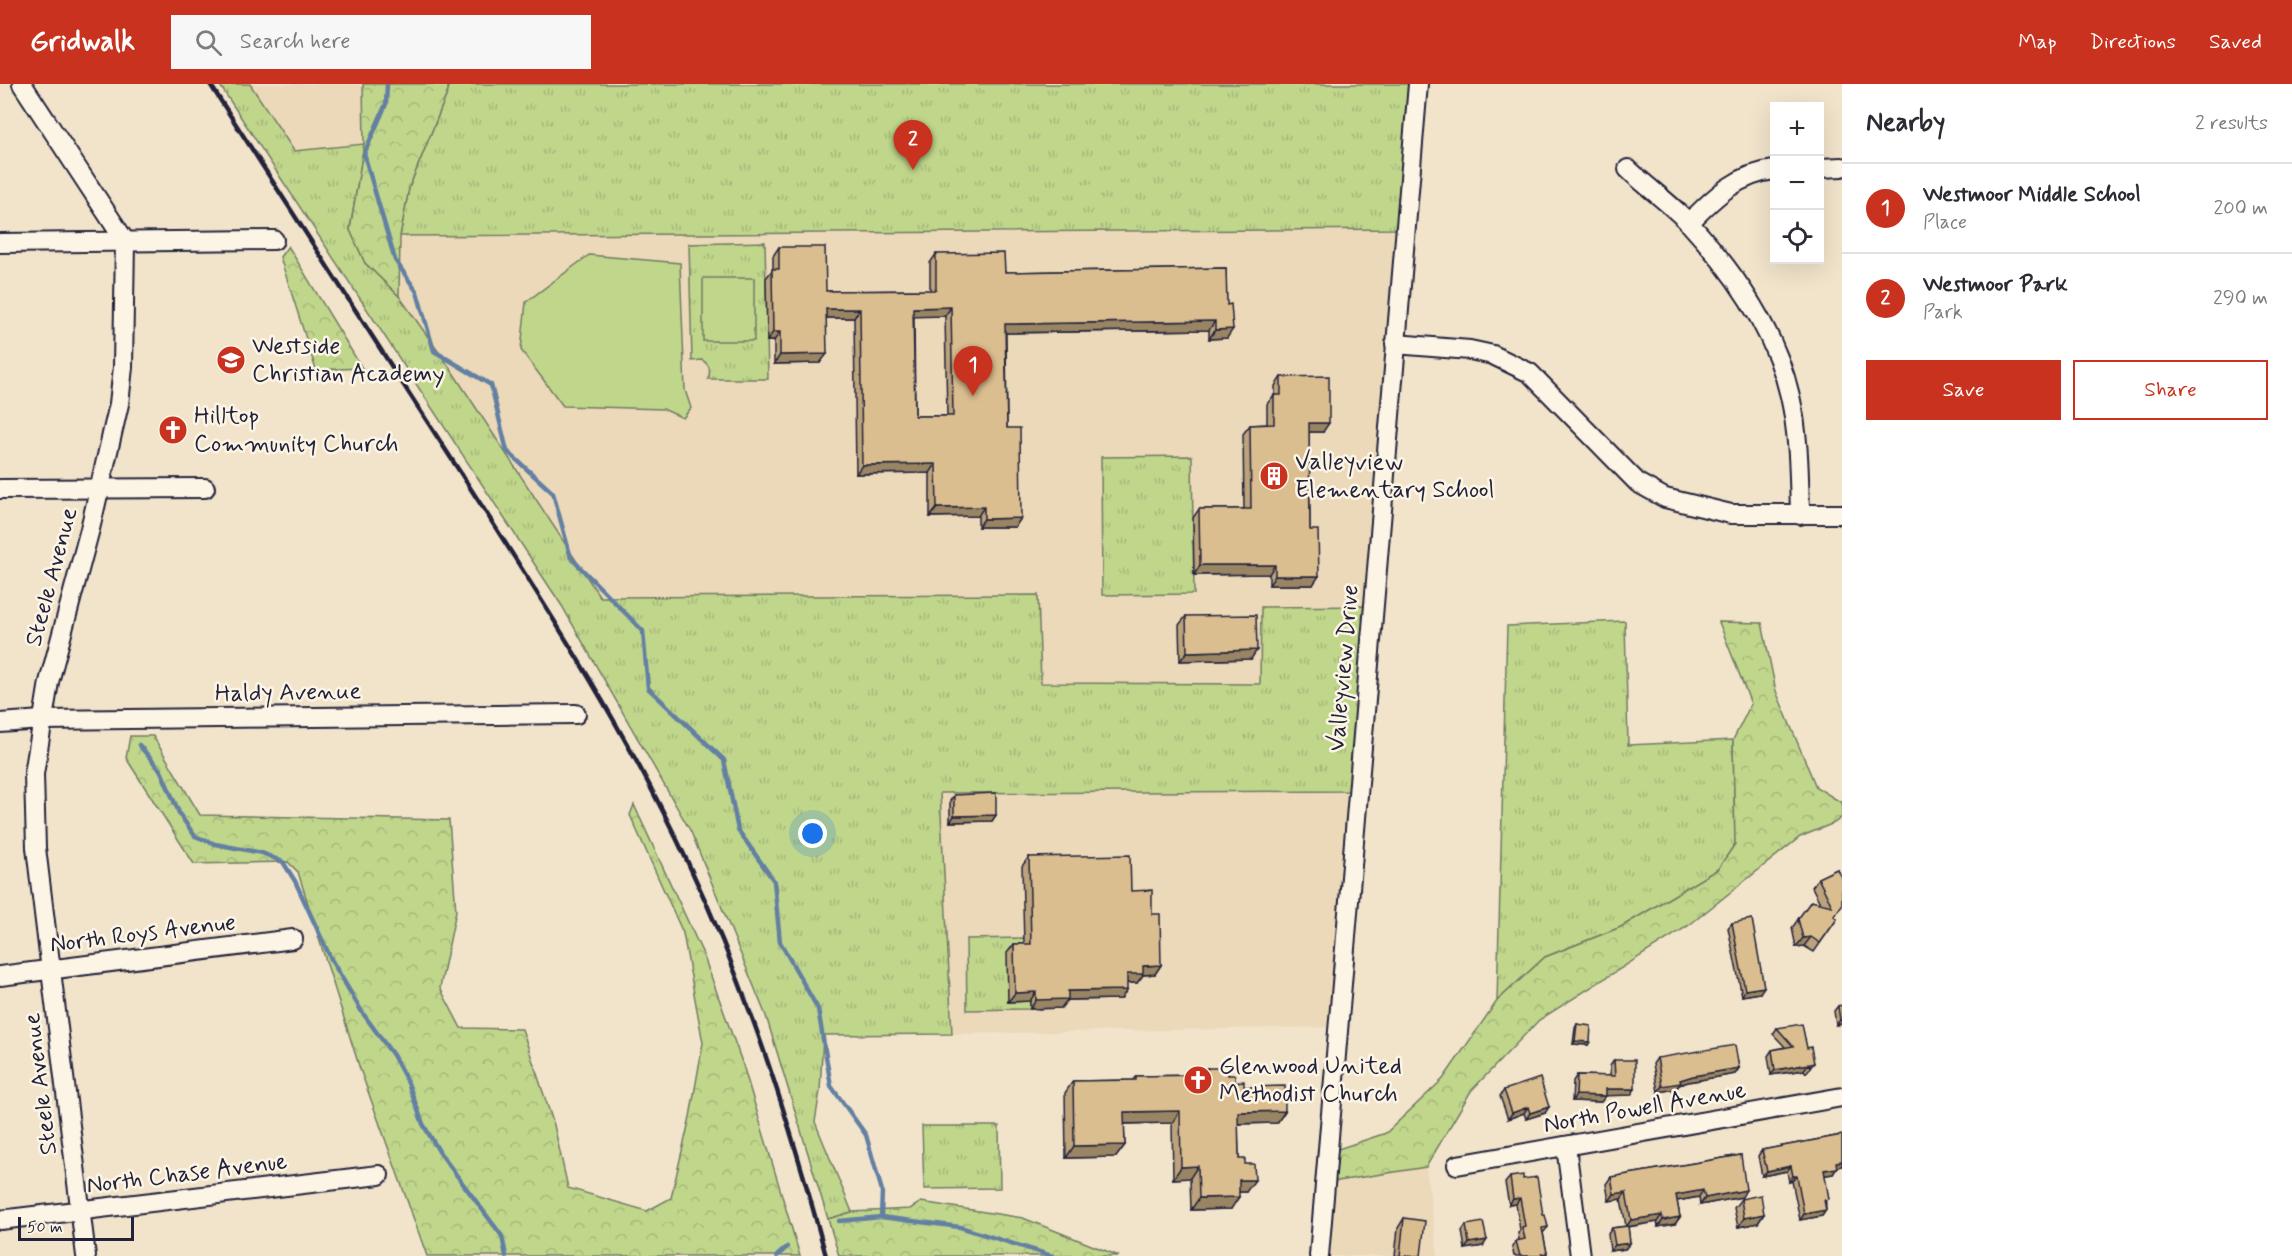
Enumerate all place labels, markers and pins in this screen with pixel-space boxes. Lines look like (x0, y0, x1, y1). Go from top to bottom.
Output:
pin: 2 (894, 120, 932, 170)
place label: Westside Christian Academy (252, 331, 445, 390)
school or university icon: Westside Christian Academy (215, 344, 247, 376)
pin: 1 (954, 346, 992, 396)
place label: Hilltop Community Church (194, 401, 399, 460)
church icon: Hilltop Community Church (157, 414, 189, 446)
place label: Valleyview Elementary School (1295, 447, 1494, 506)
building icon: Valleyview Elementary School (1258, 460, 1290, 492)
place label: Glenwood United Methodist Church (1219, 1051, 1402, 1110)
church icon: Glenwood United Methodist Church (1182, 1064, 1214, 1096)

